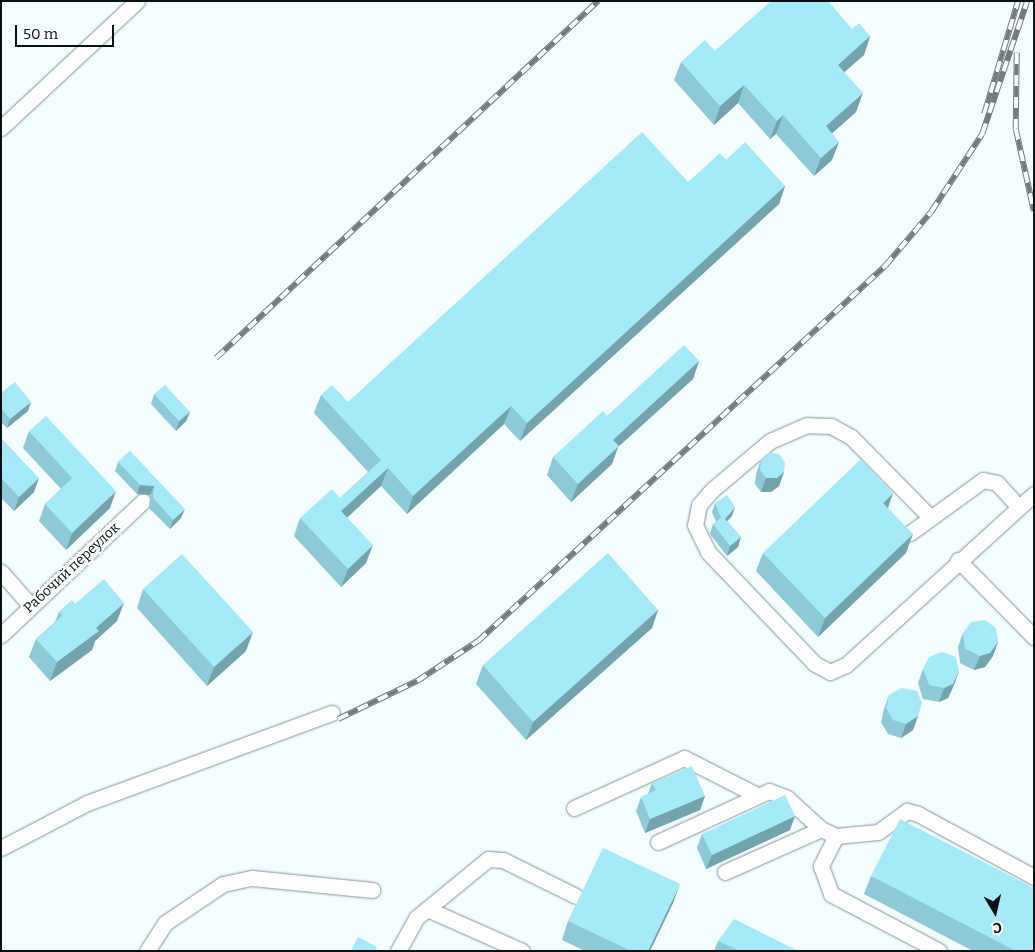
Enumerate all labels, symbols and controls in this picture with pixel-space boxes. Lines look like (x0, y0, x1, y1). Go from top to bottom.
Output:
scale bar (18, 15, 116, 47)
text: 50 m (23, 25, 58, 43)
street label: Рабочий переулок (21, 519, 123, 617)
north arrow (970, 887, 1020, 937)
text: С (992, 918, 1003, 936)

